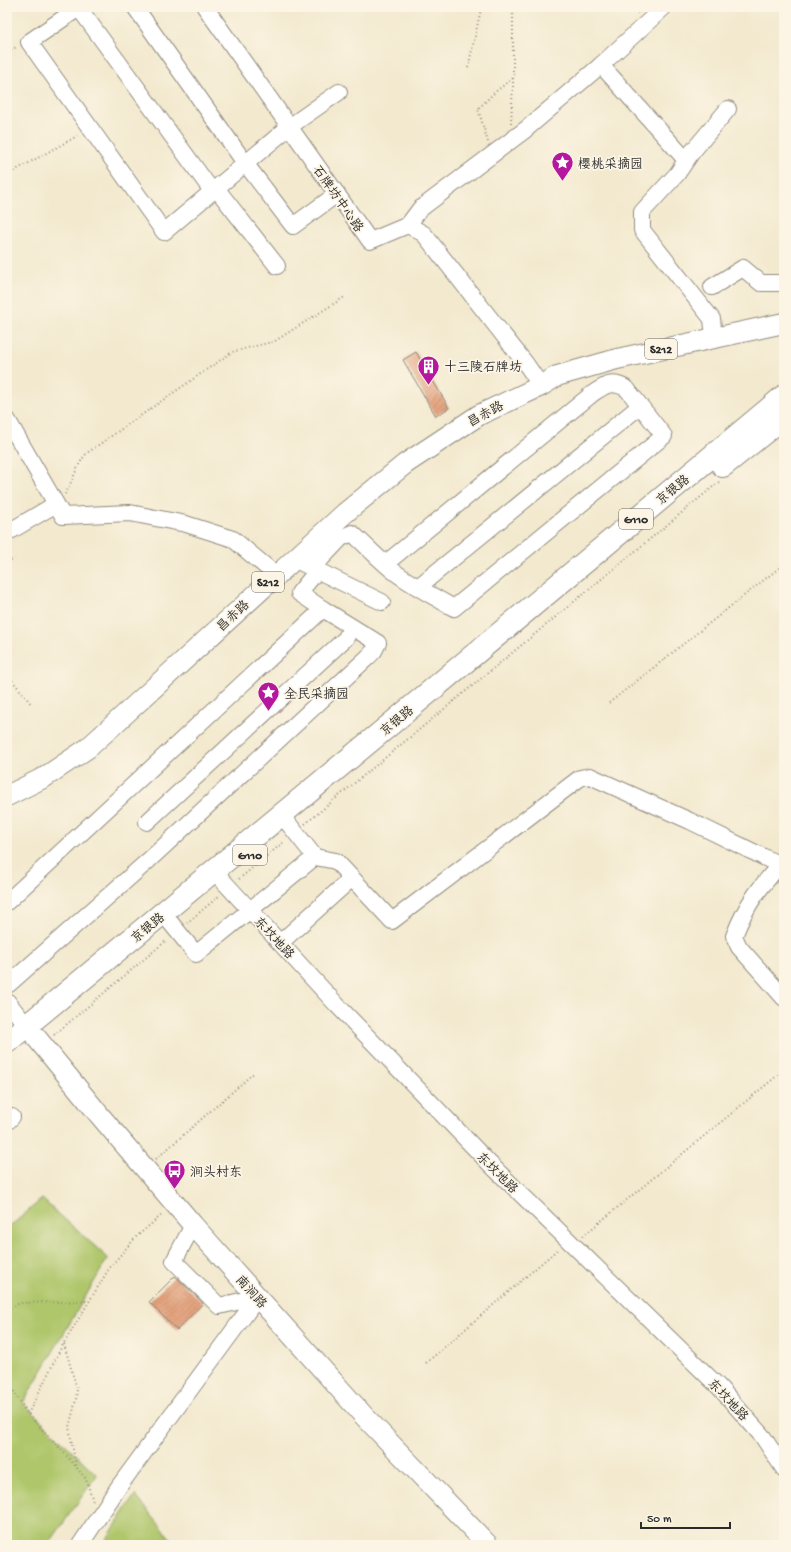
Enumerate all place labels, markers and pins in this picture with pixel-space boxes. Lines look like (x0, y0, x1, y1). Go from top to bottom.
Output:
place icon: 樱桃采摘园 (549, 150, 575, 183)
place label: 樱桃采摘园 (578, 156, 643, 173)
building icon: 十三陵石牌坊 (415, 353, 441, 386)
place label: 十三陵石牌坊 (444, 360, 522, 376)
place icon: 全民采摘园 (256, 680, 282, 713)
place label: 全民采摘园 (284, 687, 349, 703)
bus stop icon: 涧头村东 (162, 1158, 188, 1191)
place label: 涧头村东 (190, 1164, 242, 1181)

